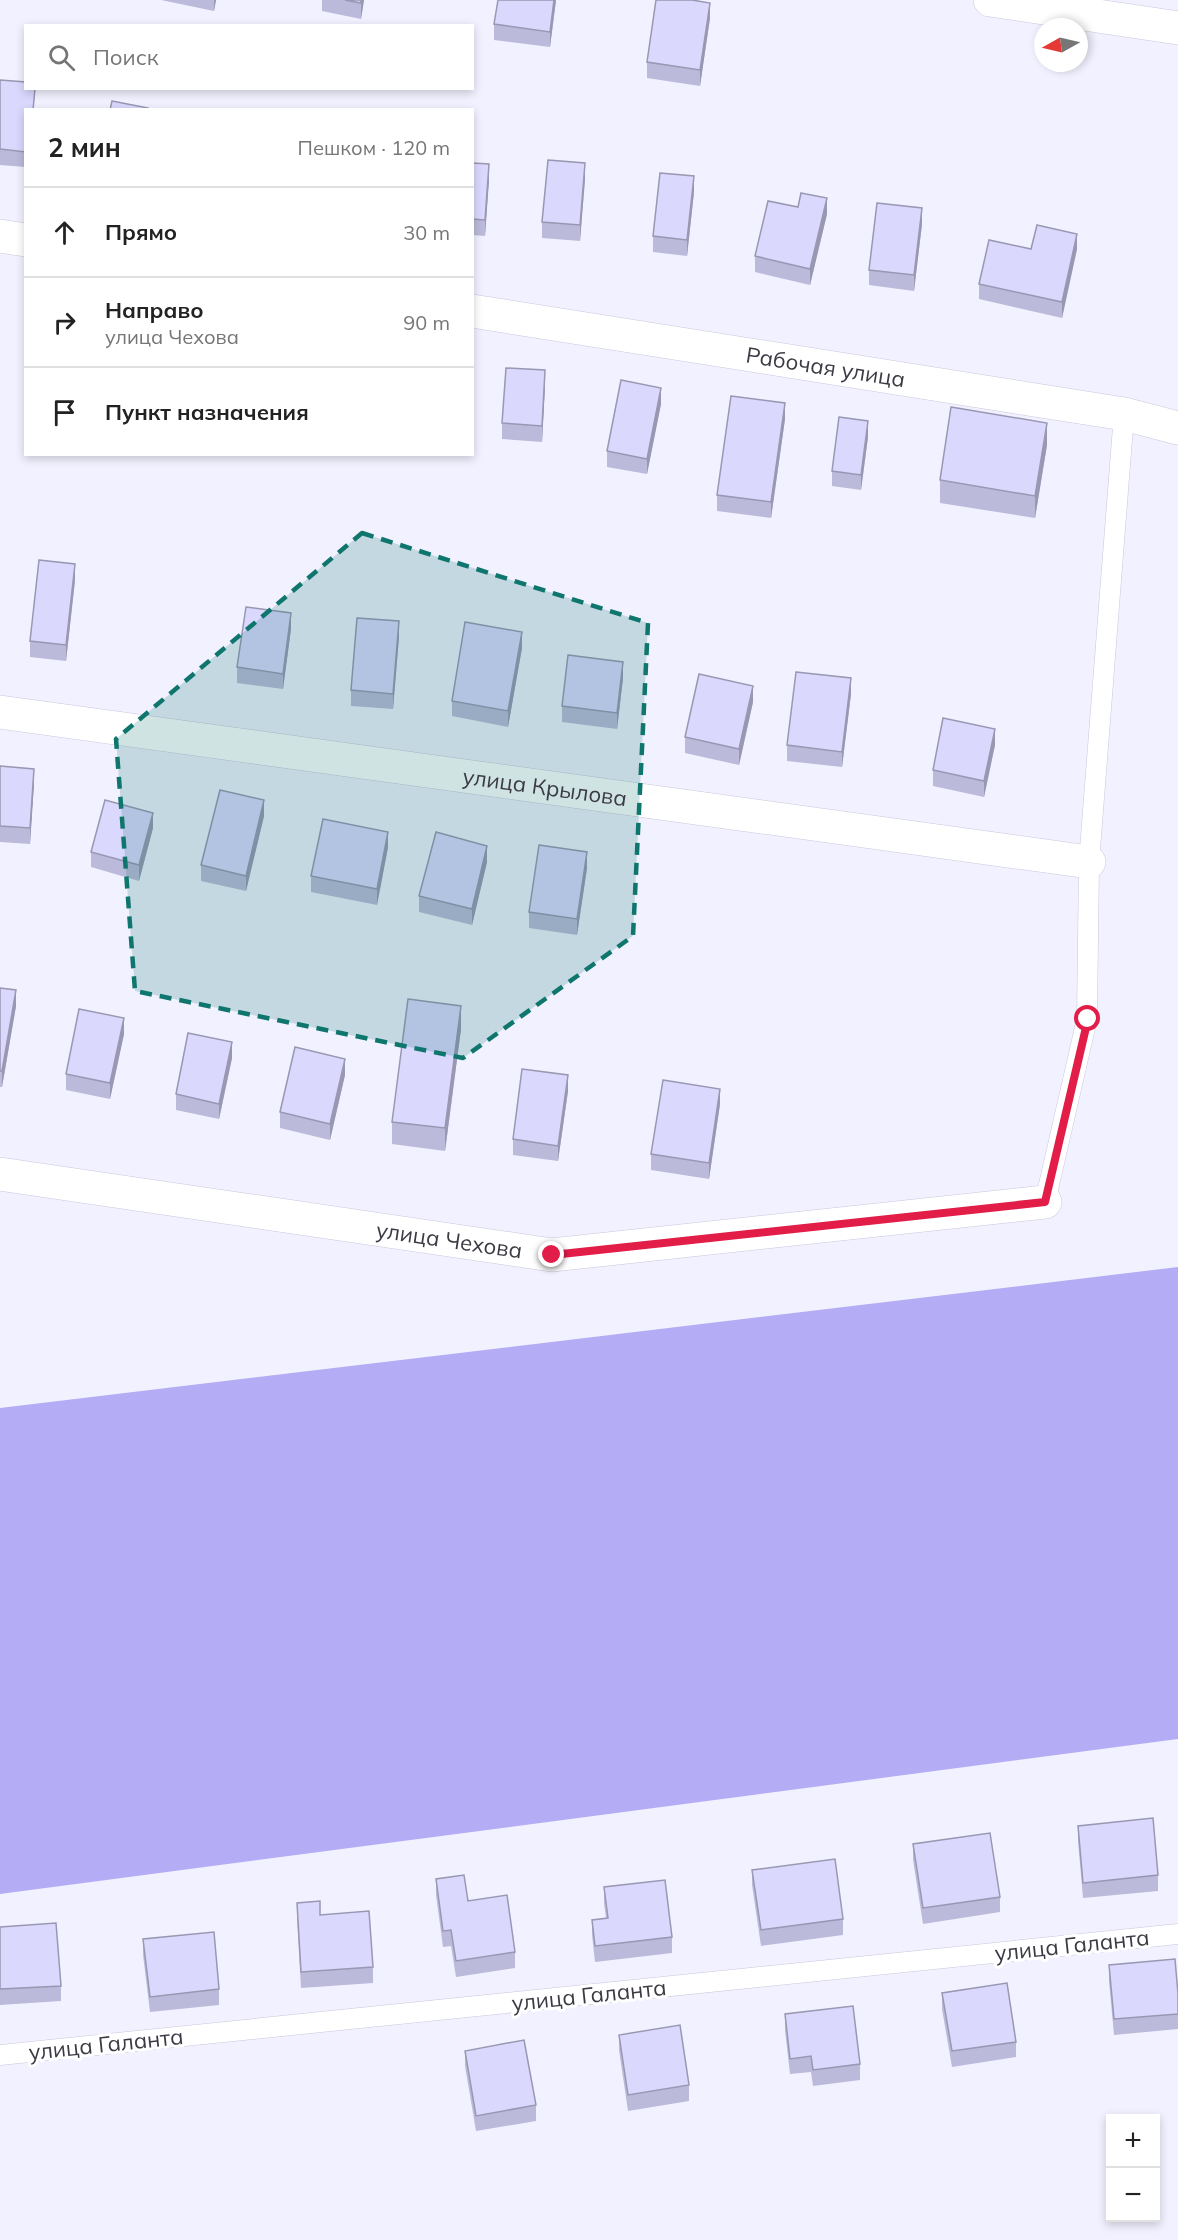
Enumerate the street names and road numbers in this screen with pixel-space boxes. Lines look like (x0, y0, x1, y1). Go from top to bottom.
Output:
street label: Рабочая улица (744, 340, 907, 393)
street label: улица Крылова (461, 762, 629, 812)
street label: улица Чехова (374, 1215, 524, 1264)
street label: улица Галанта (993, 1923, 1151, 1967)
street label: улица Галанта (510, 1973, 668, 2017)
street label: улица Галанта (27, 2022, 185, 2066)

